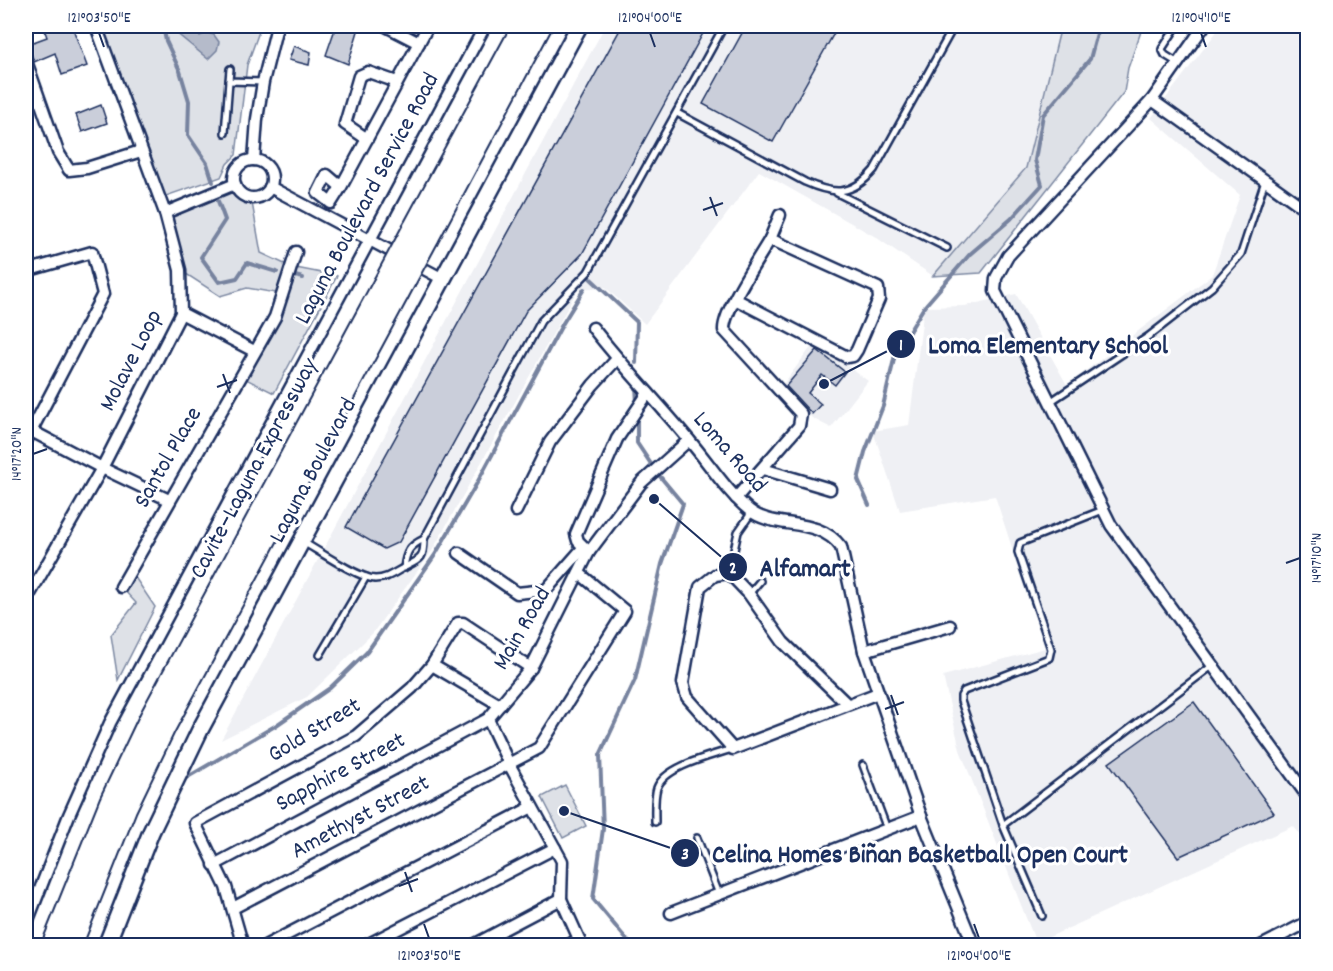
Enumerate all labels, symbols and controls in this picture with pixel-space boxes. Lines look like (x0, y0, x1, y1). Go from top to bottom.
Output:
text: 121°03'50"E (67, 8, 131, 30)
text: 121°04'00"E (618, 8, 682, 30)
text: 121°04'10"E (1172, 8, 1231, 30)
street label: Laguna Boulevard Service Road (287, 67, 449, 331)
street label: Molave Loop (92, 304, 172, 418)
callout: Loma Elementary School (886, 322, 1180, 366)
text: Loma Elementary School (928, 329, 1169, 366)
text: 1 (899, 334, 903, 359)
street label: Cavite–Laguna Expressway (182, 351, 328, 585)
street label: Laguna Boulevard (261, 392, 367, 550)
street label: Santol Place (126, 401, 212, 515)
street label: Loma Road (684, 405, 774, 501)
text: 14°17'20"N (7, 427, 29, 481)
text: 14°17'10"N (1307, 533, 1329, 583)
callout: Alfamart (718, 545, 863, 589)
text: Alfamart (759, 552, 851, 589)
text: 2 (729, 557, 737, 582)
street label: Main Road (485, 581, 561, 677)
street label: Gold Street (262, 690, 368, 772)
street label: Sapphire Street (270, 724, 412, 821)
street label: Amethyst Street (286, 767, 436, 869)
callout: Celina Homes Biñan Basketball Open Court (670, 831, 1140, 875)
text: Celina Homes Biñan Basketball Open Court (712, 838, 1128, 875)
text: 3 (681, 843, 689, 868)
text: 121°03'50"E (397, 946, 461, 968)
text: 121°04'00"E (947, 946, 1011, 968)

